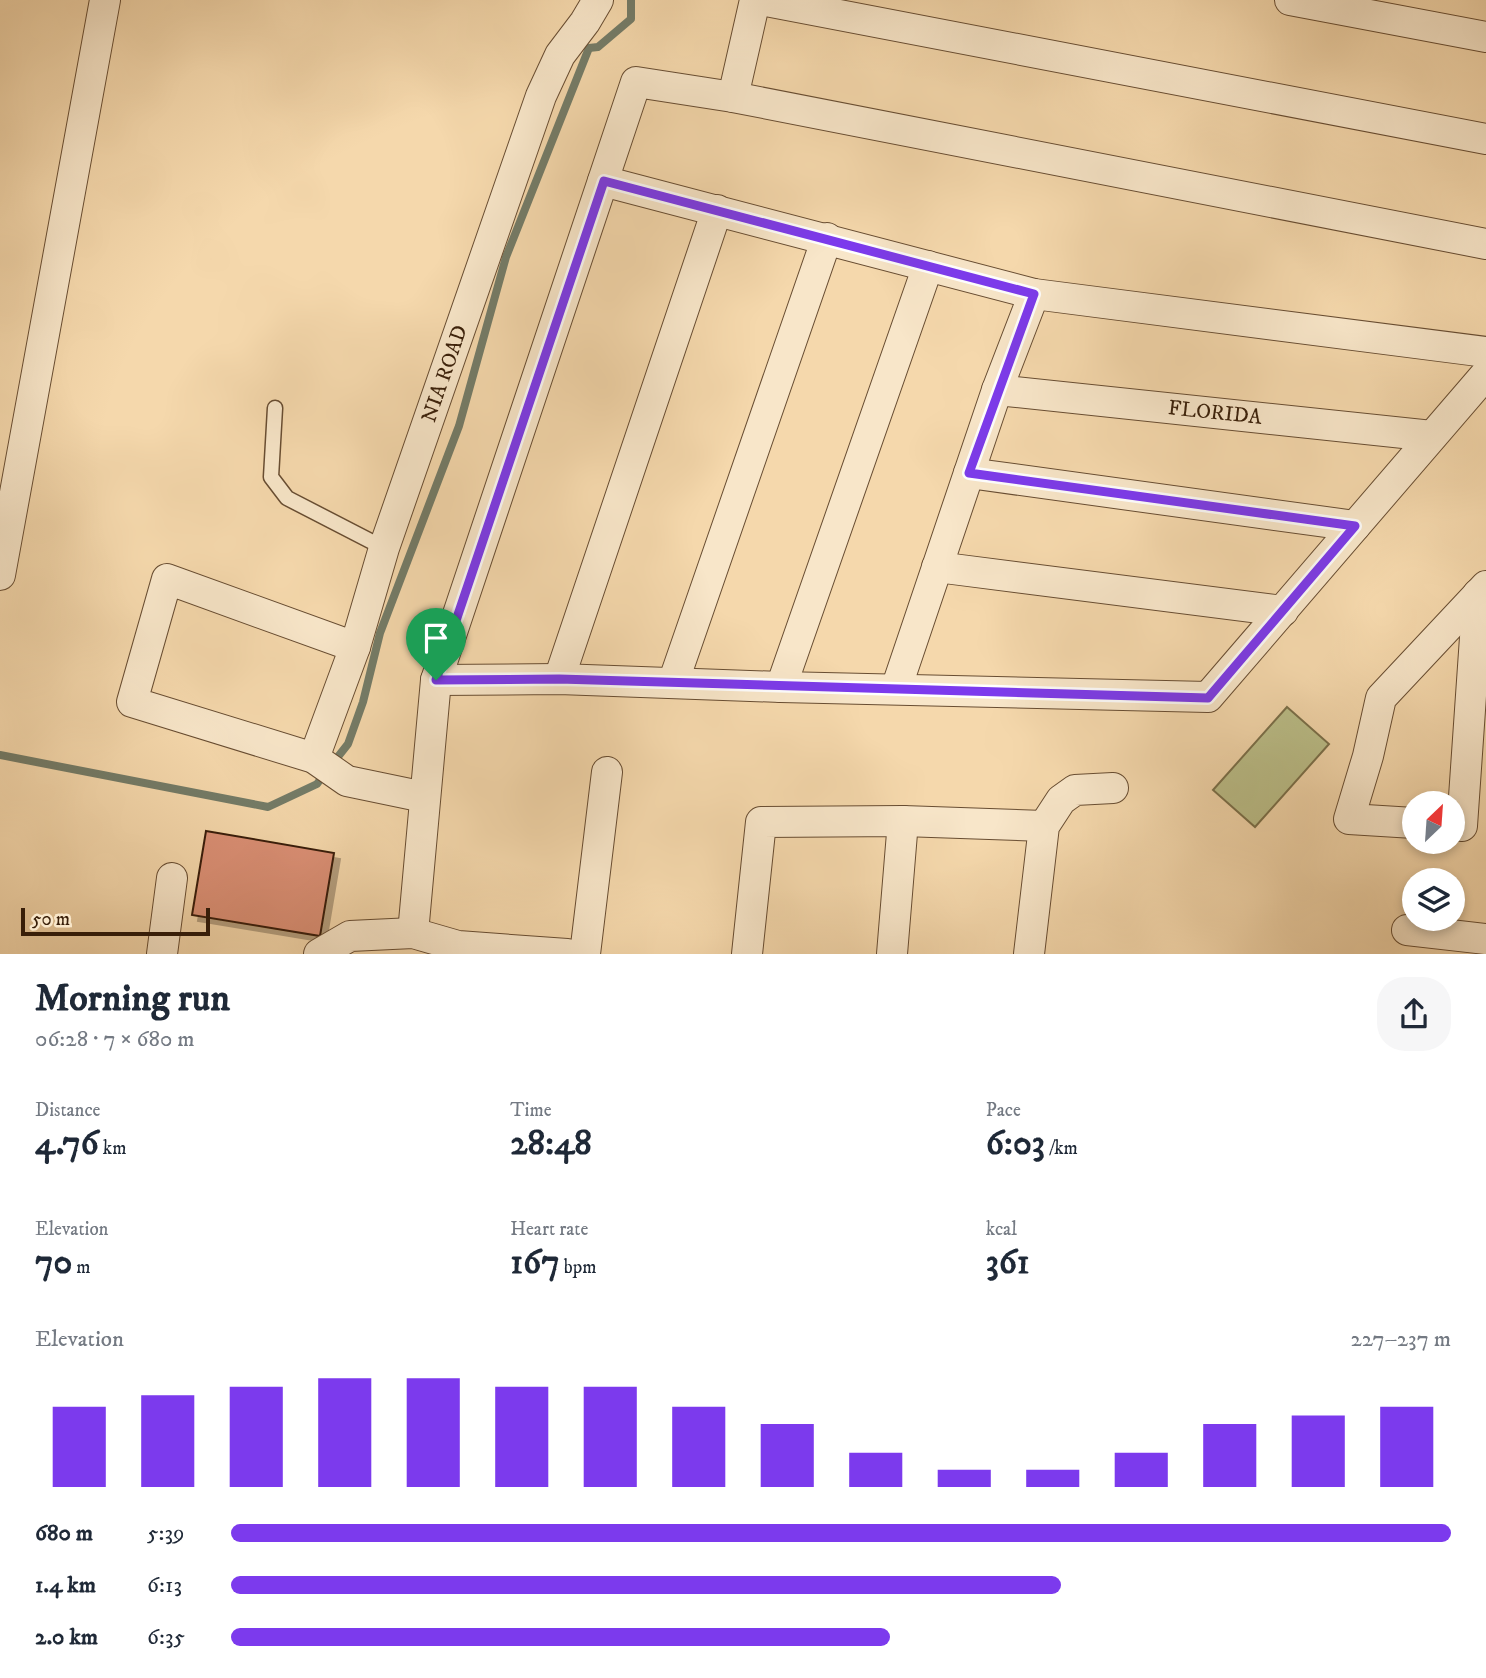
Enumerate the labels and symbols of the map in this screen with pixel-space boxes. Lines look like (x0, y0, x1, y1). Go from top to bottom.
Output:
street label: NIA ROAD (416, 322, 474, 426)
street label: FLORIDA (1167, 395, 1264, 431)
pin (406, 608, 466, 680)
north arrow (1402, 791, 1465, 854)
scale bar (21, 904, 210, 936)

